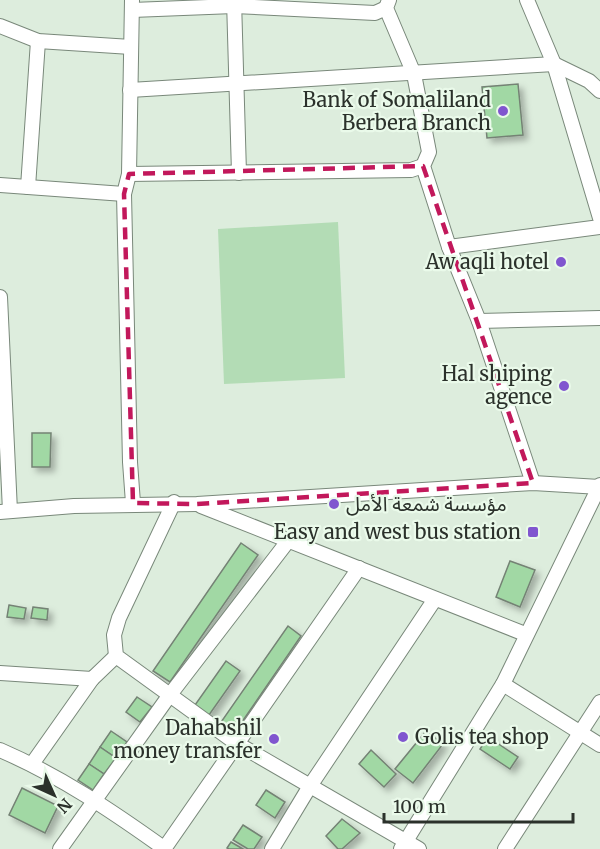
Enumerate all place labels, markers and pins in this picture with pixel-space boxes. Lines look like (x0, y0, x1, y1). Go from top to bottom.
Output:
place label: Bank of Somaliland Berbera Branch (303, 87, 491, 135)
marker: Bank of Somaliland Berbera Branch (496, 104, 510, 118)
place label: Aw aqli hotel (424, 249, 549, 274)
marker: Aw aqli hotel (554, 255, 568, 269)
place label: Hal shiping agence (442, 361, 552, 409)
marker: Hal shiping agence (557, 379, 571, 393)
place label: مؤسسة شمعة الأمل (346, 491, 507, 516)
marker: مؤسسة شمعة الأمل (327, 497, 341, 511)
place label: Easy and west bus station (274, 519, 521, 544)
marker: Easy and west bus station (526, 525, 540, 539)
place label: Dahabshil money transfer (113, 715, 262, 763)
place label: Golis tea shop (415, 724, 549, 749)
marker: Golis tea shop (396, 730, 410, 744)
marker: Dahabshil money transfer (267, 732, 281, 746)

